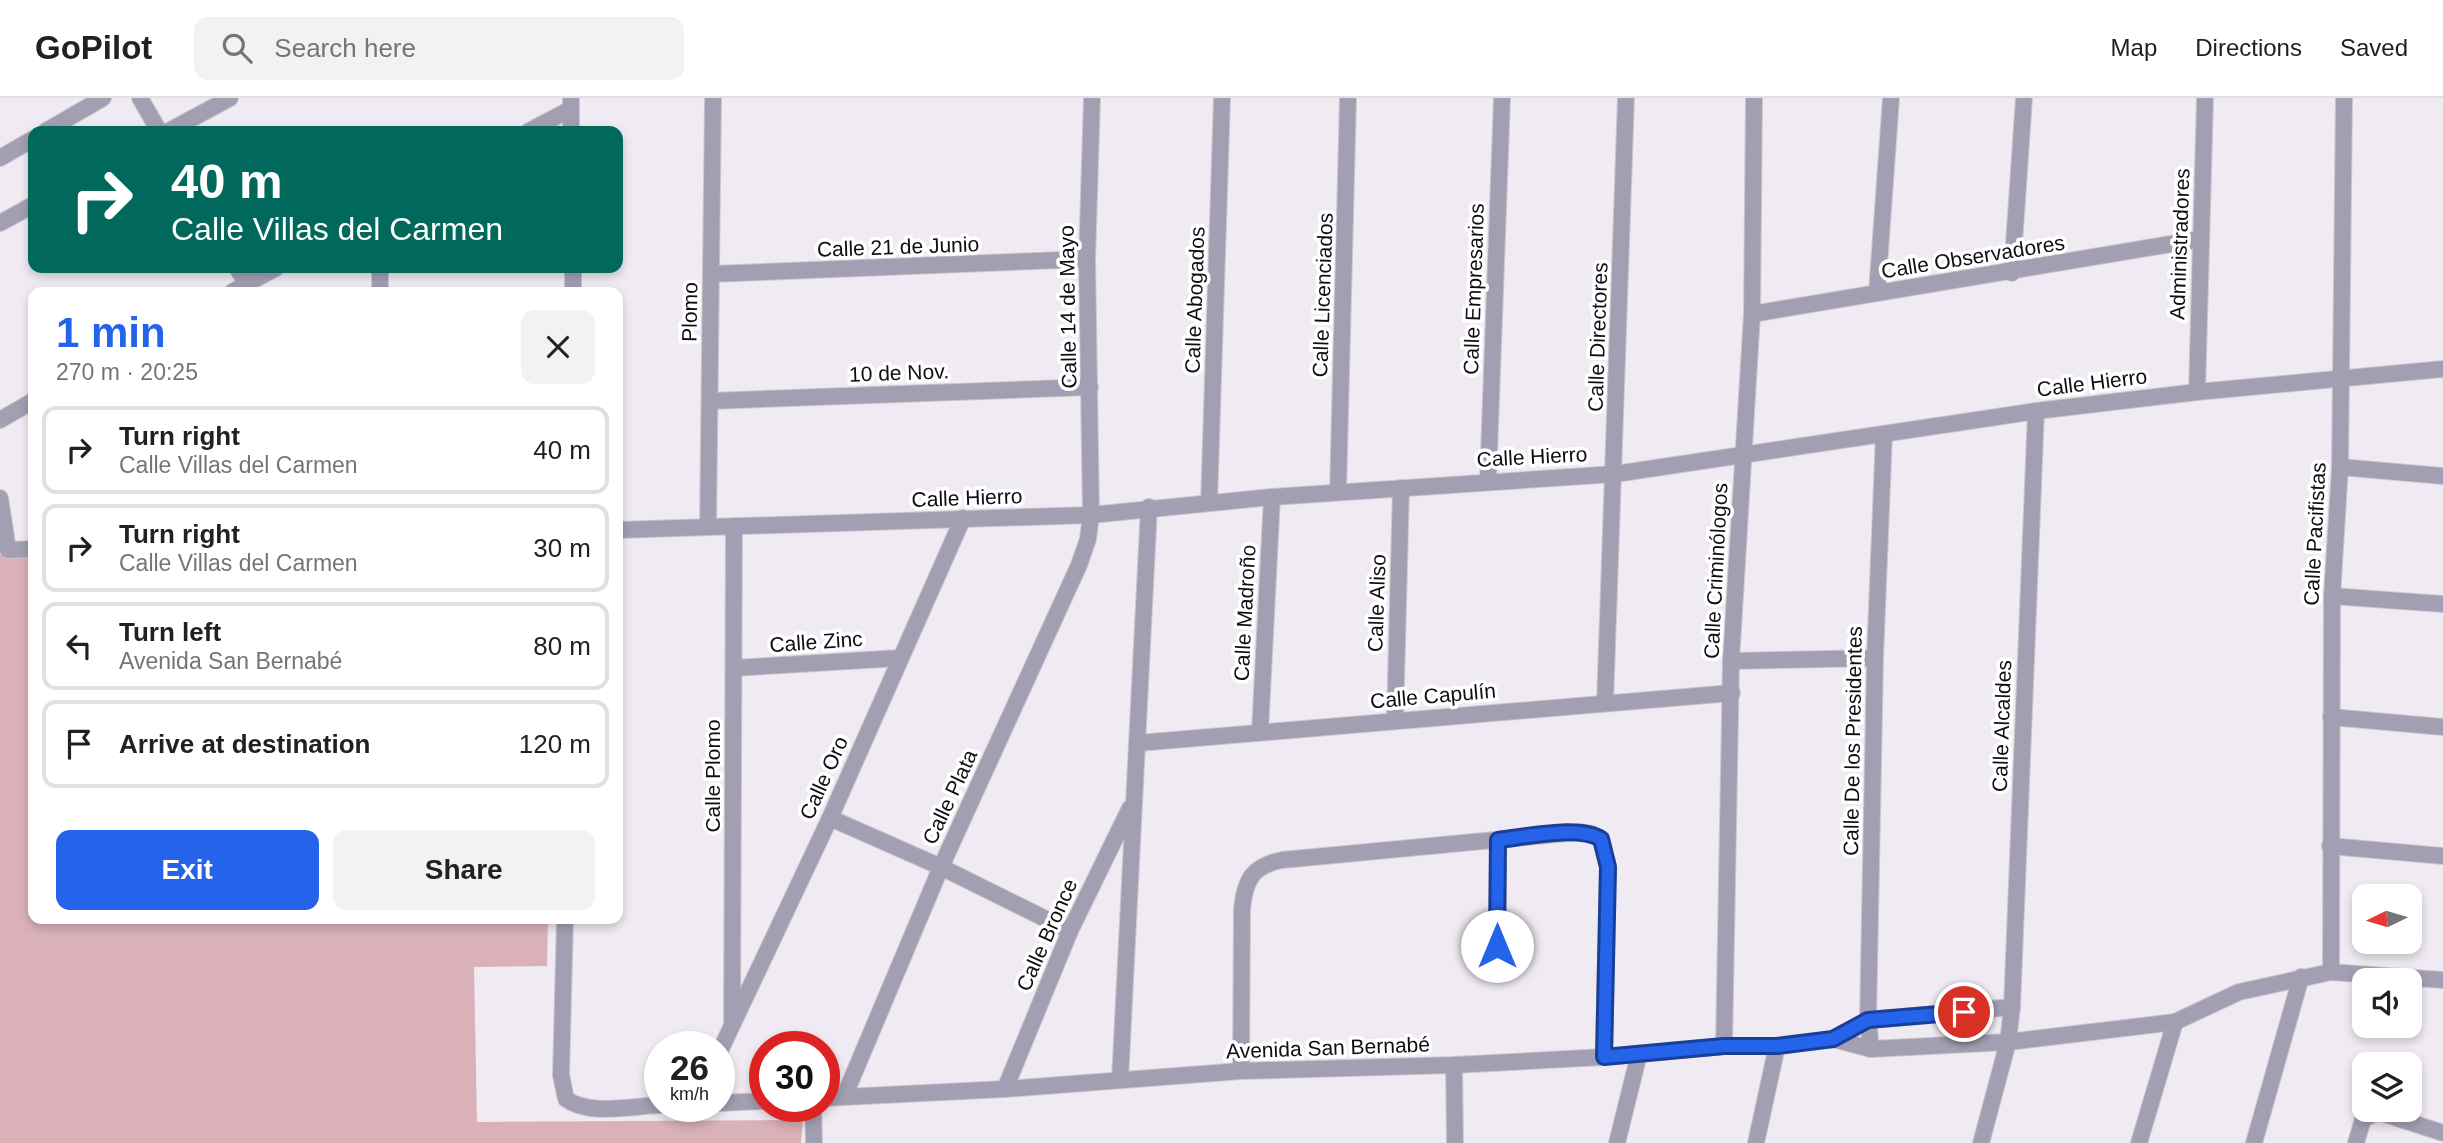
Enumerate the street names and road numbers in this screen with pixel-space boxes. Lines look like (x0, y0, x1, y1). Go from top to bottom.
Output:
street label: Administradores (2165, 168, 2194, 320)
street label: Calle Empresarios (1459, 203, 1488, 375)
street label: Calle Licenciados (1308, 212, 1337, 378)
street label: Calle 14 de Mayo (1055, 225, 1080, 389)
street label: Calle Abogados (1180, 226, 1209, 374)
street label: Calle Observadores (1879, 231, 2066, 282)
street label: Calle 21 de Junio (816, 232, 979, 261)
street label: Calle Directores (1583, 262, 1612, 412)
street label: Plomo (677, 282, 702, 342)
street label: 10 de Nov. (849, 359, 949, 386)
street label: Calle Hierro (2036, 364, 2148, 401)
street label: Calle Hierro (1476, 442, 1588, 471)
street label: Calle Pacifistas (2299, 462, 2330, 606)
street label: Calle Criminólogos (1699, 482, 1732, 660)
street label: Calle Hierro (911, 484, 1023, 511)
street label: Calle Madroño (1229, 544, 1260, 682)
street label: Calle Aliso (1363, 554, 1390, 652)
street label: Calle De los Presidentes (1839, 626, 1866, 856)
street label: Calle Zinc (769, 627, 863, 656)
street label: Calle Alcaldes (1988, 660, 2015, 792)
street label: Calle Capulín (1369, 679, 1497, 712)
street label: Calle Plomo (701, 719, 724, 833)
street label: Calle Oro (795, 733, 852, 823)
street label: Calle Plata (918, 746, 982, 848)
street label: Calle Bronce (1012, 875, 1082, 994)
street label: Avenida San Bernabé (1226, 1032, 1430, 1063)

